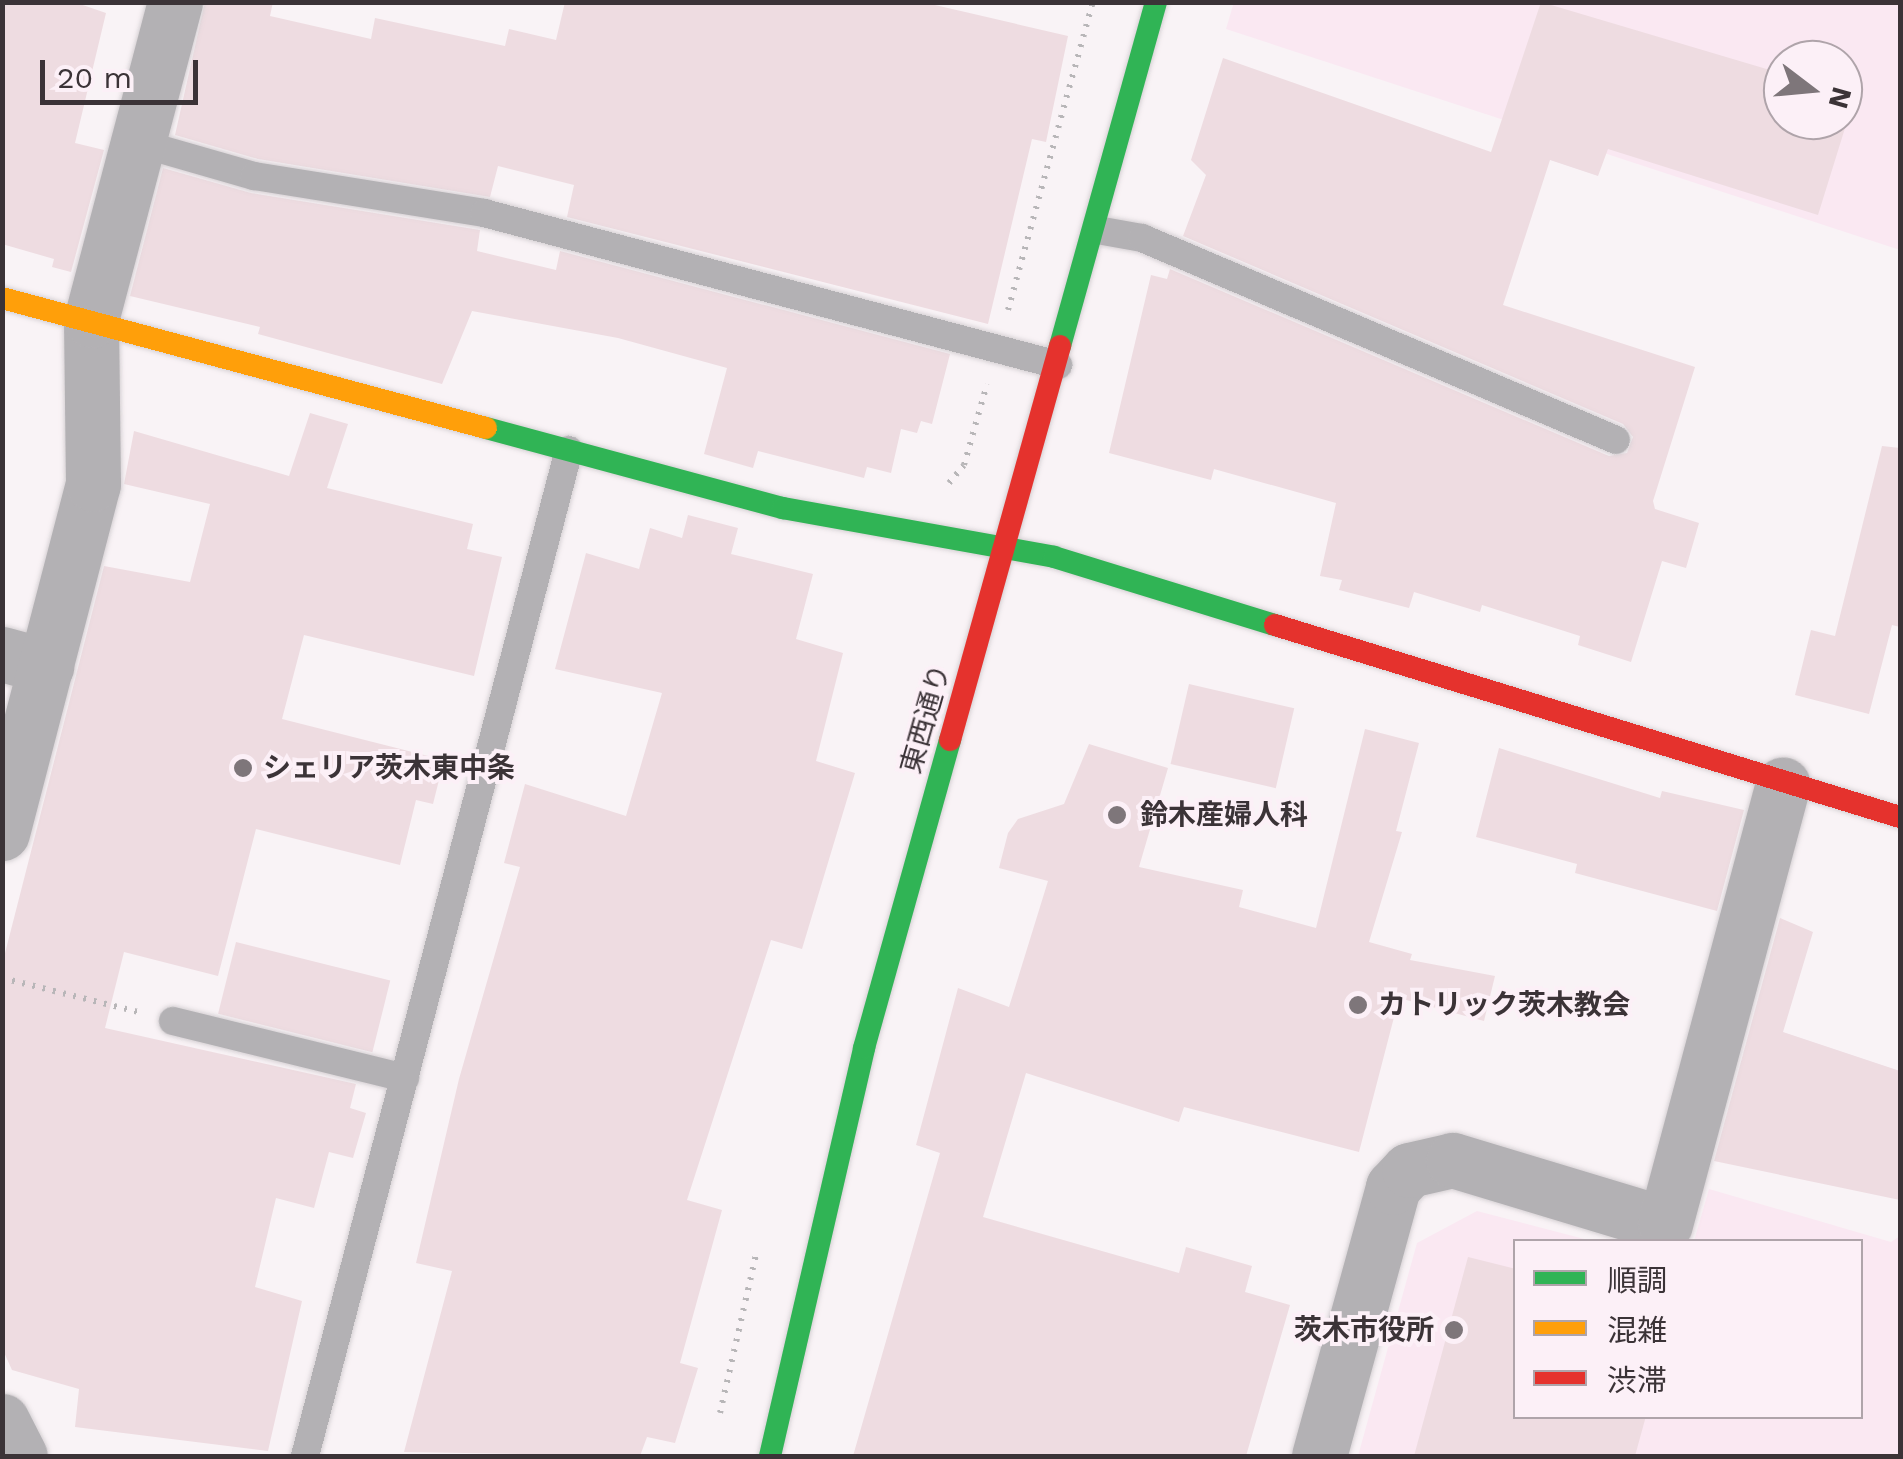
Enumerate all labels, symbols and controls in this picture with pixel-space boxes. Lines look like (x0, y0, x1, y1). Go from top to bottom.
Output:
scale bar (45, 40, 202, 102)
north arrow (1763, 40, 1863, 140)
text: 20 m (57, 60, 132, 95)
text: N (1822, 83, 1859, 112)
street label: 東西通り (894, 661, 958, 777)
place label: シェリア茨木東中条 (263, 751, 515, 785)
marker: シェリア茨木東中条 (232, 757, 254, 779)
place label: 鈴木産婦人科 (1140, 798, 1308, 832)
marker: 鈴木産婦人科 (1104, 802, 1130, 828)
place label: カトリック茨木教会 (1378, 988, 1630, 1022)
marker: カトリック茨木教会 (1347, 994, 1369, 1016)
legend (1513, 1239, 1863, 1419)
text: 順調 (1607, 1263, 1667, 1298)
place label: 茨木市役所 (1294, 1313, 1434, 1347)
text: 混雑 (1607, 1313, 1667, 1348)
marker: 茨木市役所 (1443, 1319, 1465, 1341)
text: 渋滞 (1607, 1363, 1667, 1398)

